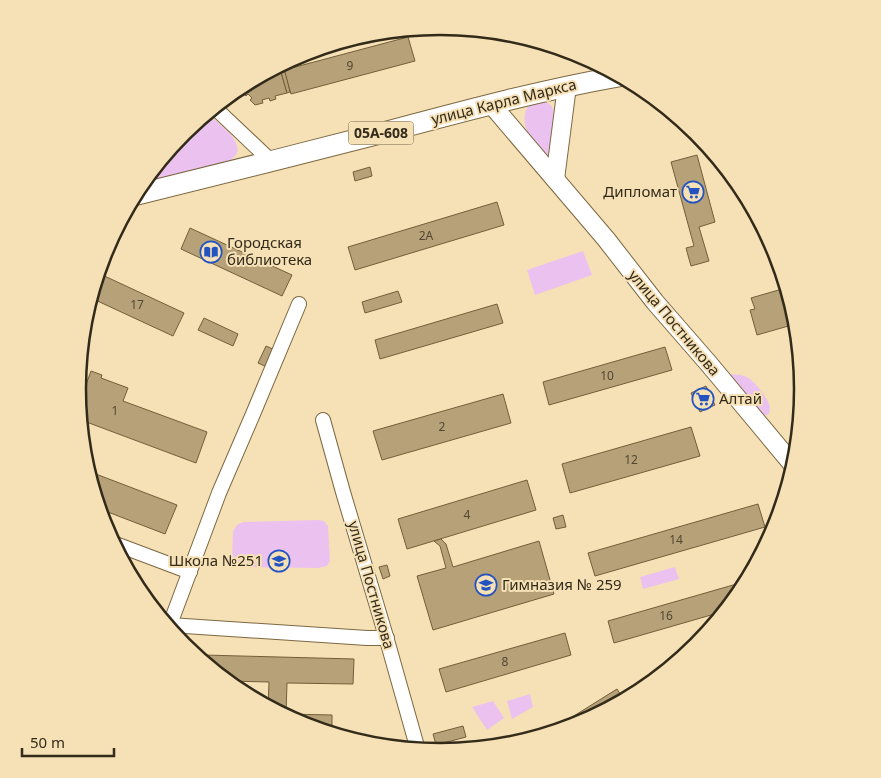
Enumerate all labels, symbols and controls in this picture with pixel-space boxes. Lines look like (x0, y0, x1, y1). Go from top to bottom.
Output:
house number: 9 (347, 57, 354, 74)
street label: улица Карла Маркса (429, 73, 578, 129)
road number: 05А-608 (348, 122, 414, 144)
supermarket icon: Дипломат (681, 180, 705, 204)
place label: Дипломат (603, 181, 677, 201)
house number: 2А (419, 227, 434, 244)
place label: Городская библиотека (227, 232, 312, 269)
library icon: Городская библиотека (199, 240, 223, 264)
street label: улица Постникова (624, 265, 725, 380)
house number: 17 (130, 296, 144, 313)
house number: 10 (600, 367, 614, 384)
supermarket icon: Алтай (691, 387, 715, 411)
place label: Алтай (719, 388, 762, 408)
house number: 1 (112, 402, 118, 419)
house number: 2 (439, 418, 446, 435)
house number: 12 (624, 451, 638, 468)
house number: 4 (464, 506, 471, 523)
street label: улица Постникова (344, 518, 400, 651)
house number: 14 (669, 531, 683, 548)
school or university icon: Школа №251 (267, 549, 291, 573)
place label: Школа №251 (169, 550, 263, 570)
school or university icon: Гимназия № 259 (474, 573, 498, 597)
place label: Гимназия № 259 (502, 574, 622, 594)
house number: 16 (659, 607, 673, 624)
house number: 8 (502, 653, 509, 670)
scale bar (22, 726, 115, 758)
text: 50 m (30, 732, 65, 752)

